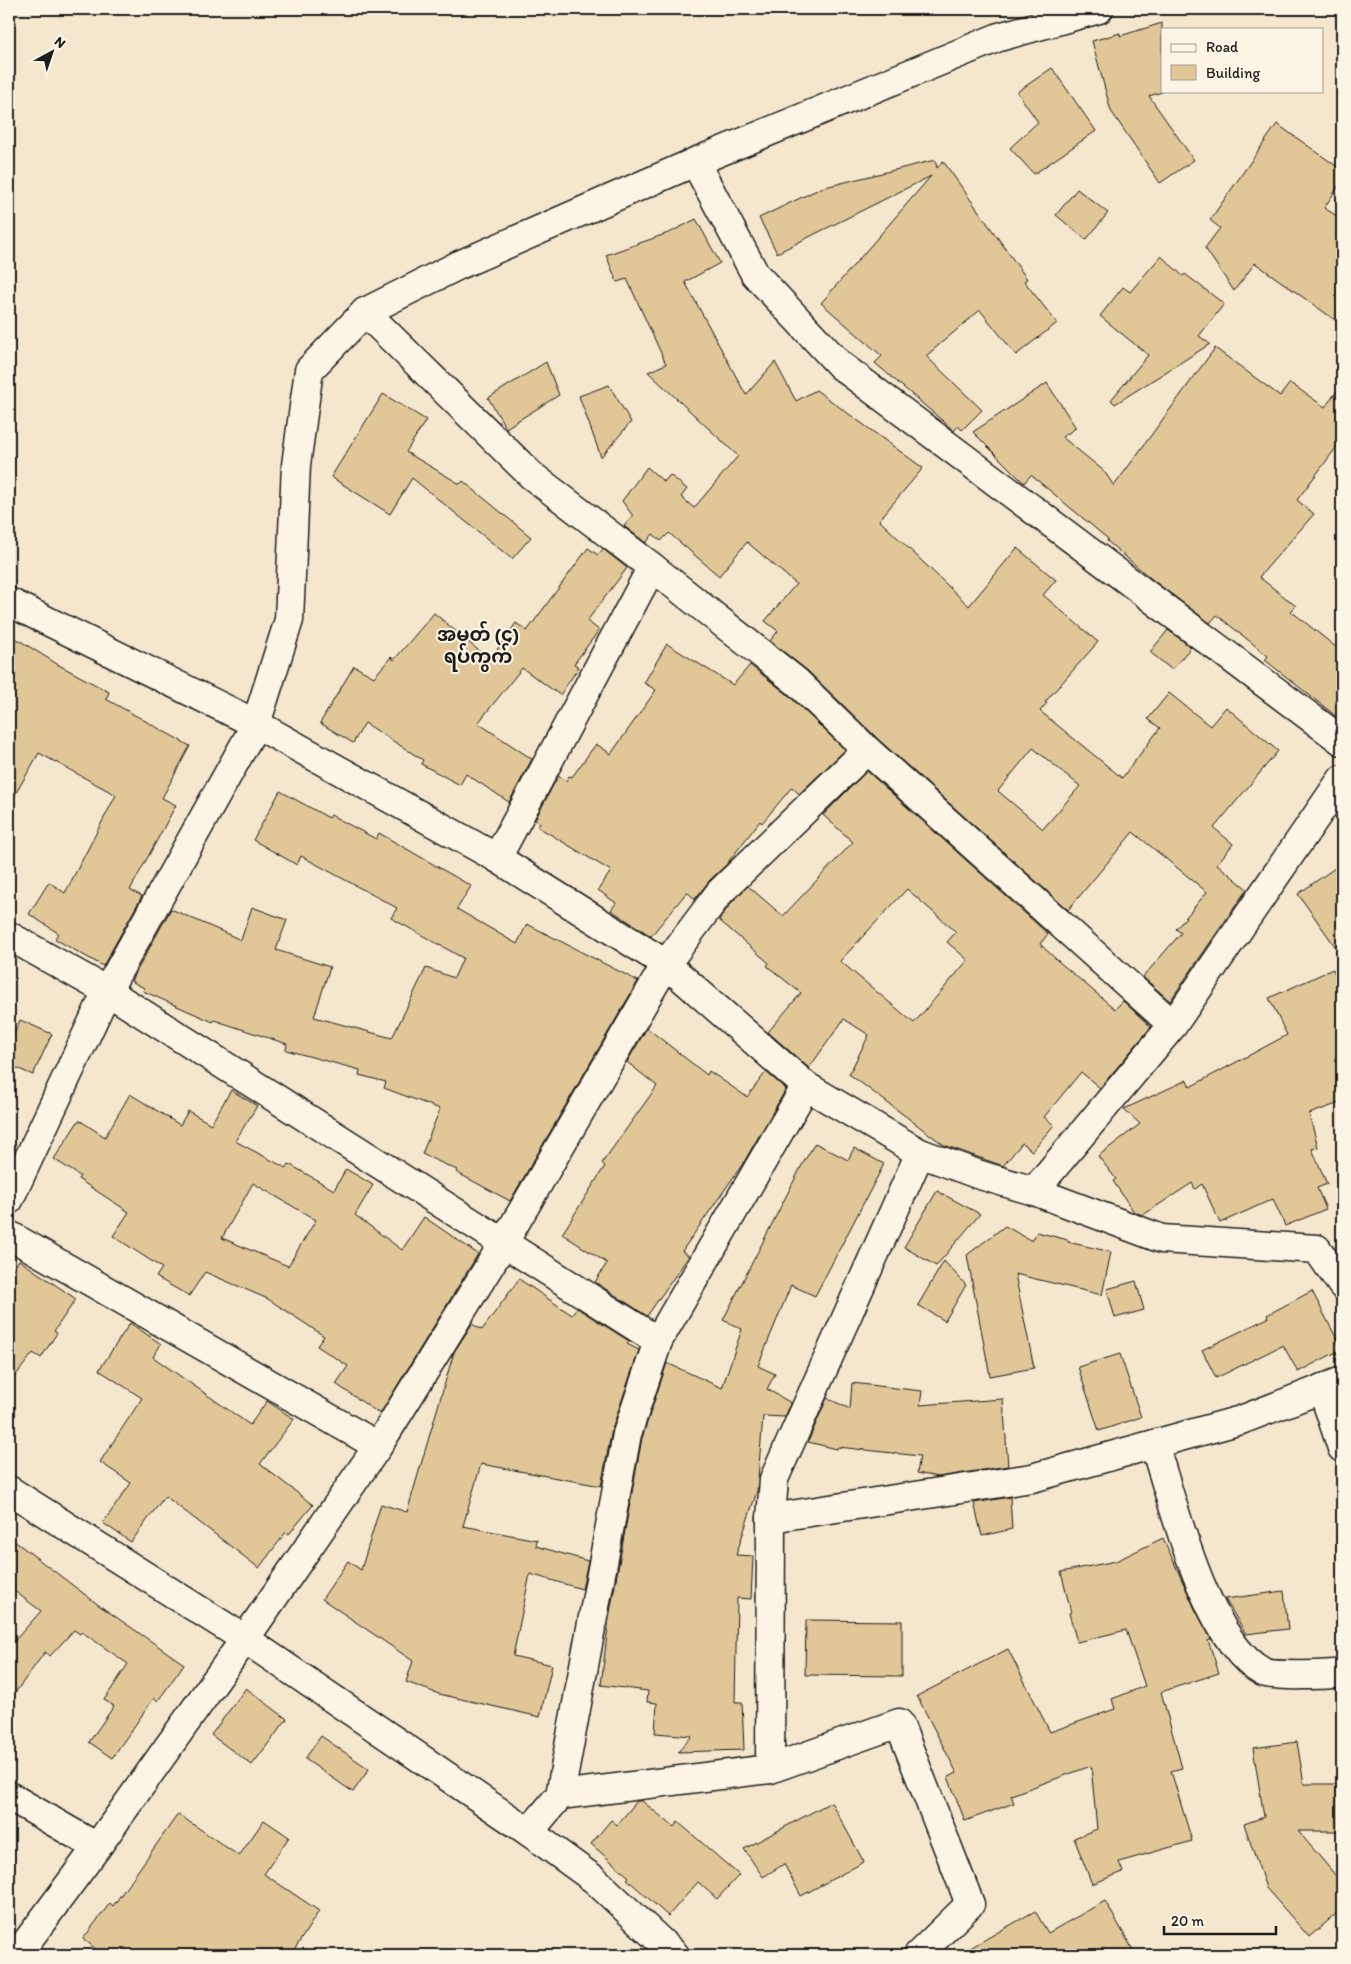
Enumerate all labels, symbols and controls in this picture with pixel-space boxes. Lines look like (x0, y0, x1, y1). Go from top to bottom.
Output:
north arrow (28, 28, 78, 78)
legend (1161, 28, 1324, 92)
text: N (51, 33, 69, 52)
text: Road (1206, 38, 1239, 56)
text: Building (1206, 64, 1260, 82)
district label: အမှတ် (၄) ရပ်ကွက် (437, 621, 519, 672)
scale bar (1164, 1904, 1276, 1936)
text: 20 m (1171, 1912, 1205, 1930)

